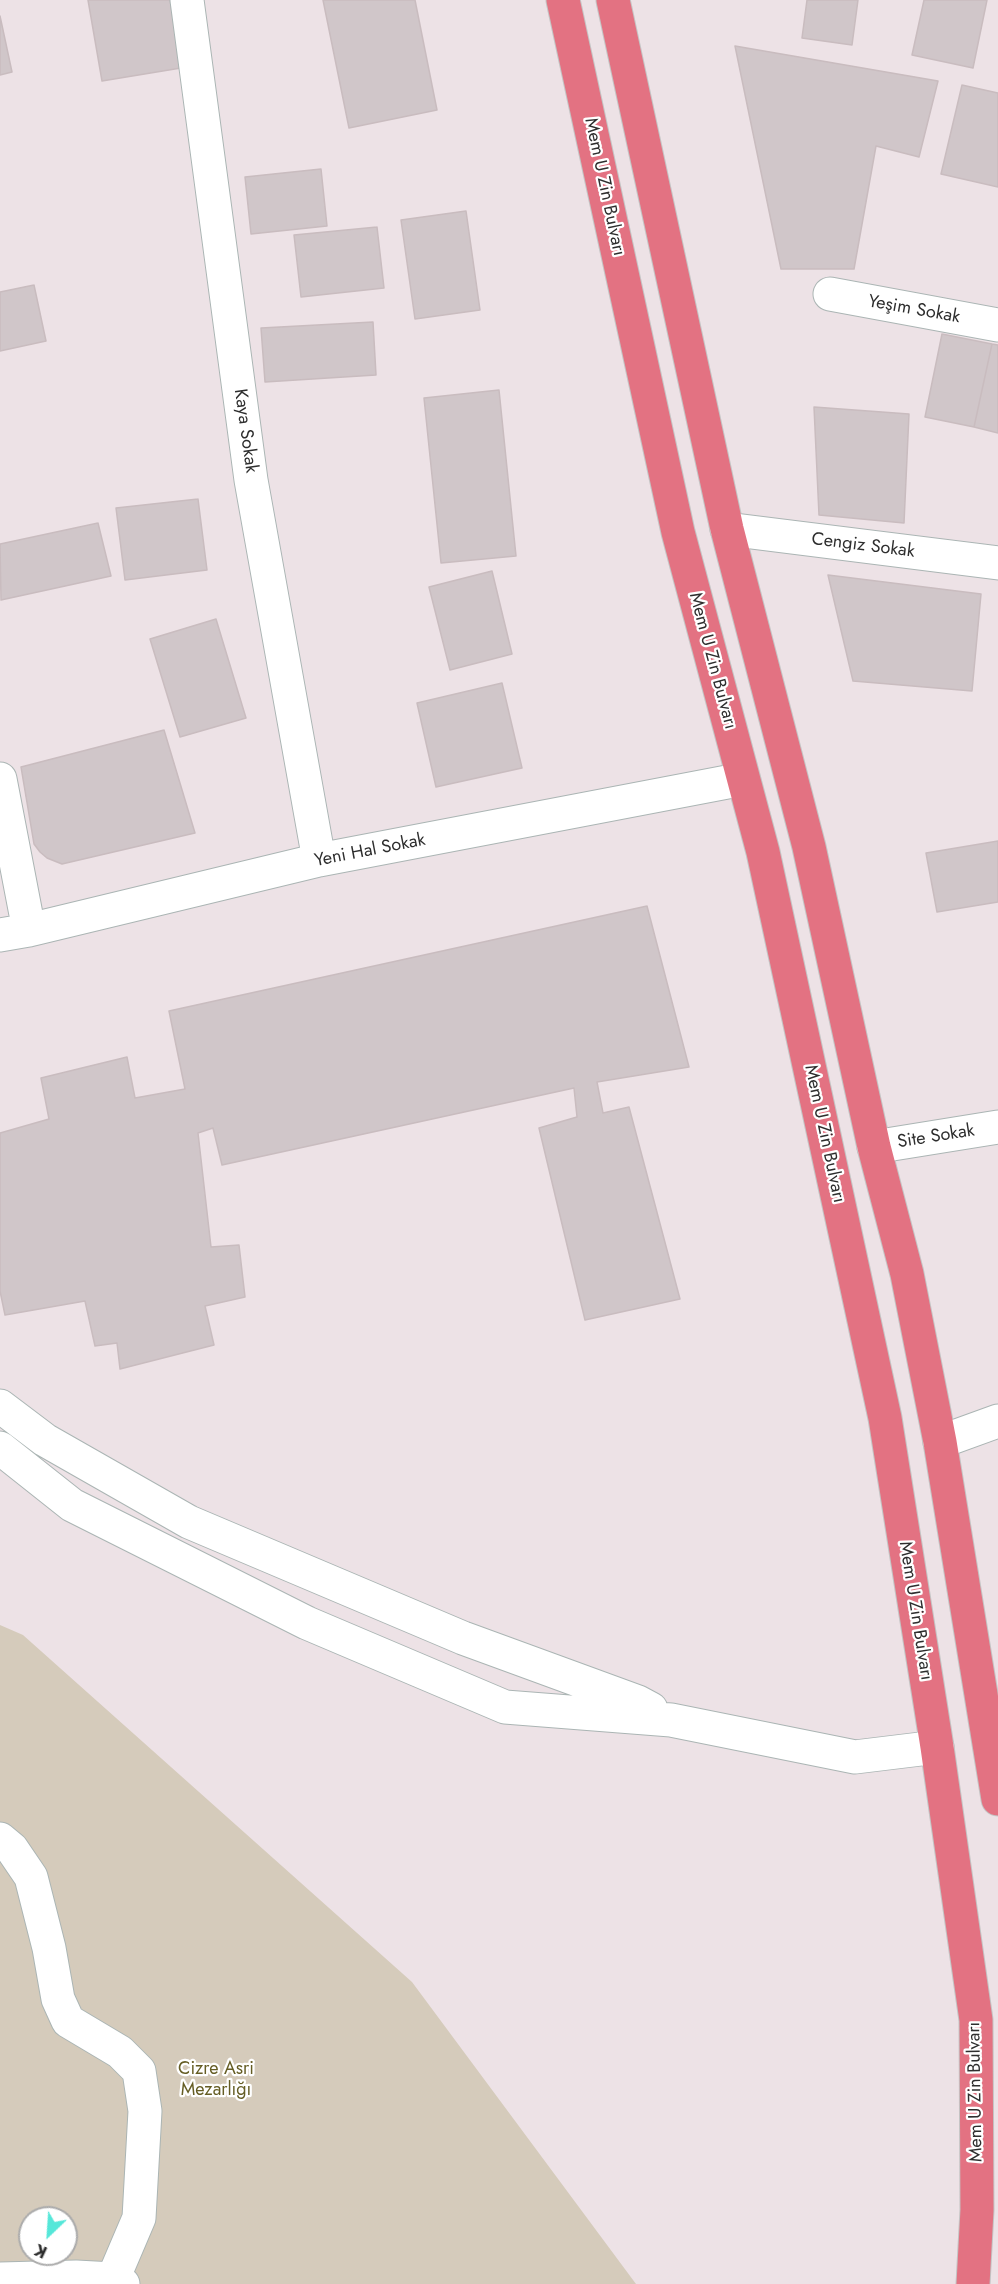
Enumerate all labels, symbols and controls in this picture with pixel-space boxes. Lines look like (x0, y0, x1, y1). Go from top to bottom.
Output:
street label: Mem U Zin Bulvarı (579, 116, 629, 258)
street label: Yeşim Sokak (866, 291, 962, 329)
street label: Kaya Sokak (228, 387, 262, 475)
street label: Cengiz Sokak (810, 529, 916, 563)
street label: Mem U Zin Bulvarı (683, 590, 741, 732)
street label: Yeni Hal Sokak (313, 830, 427, 872)
street label: Mem U Zin Bulvarı (799, 1063, 849, 1205)
street label: Site Sokak (896, 1120, 976, 1154)
street label: Mem U Zin Bulvarı (893, 1540, 937, 1682)
street label: Mem U Zin Bulvarı (964, 2022, 988, 2162)
park label: Cizre Asri Mezarlığı (178, 2059, 254, 2102)
north arrow (18, 2206, 78, 2266)
text: K (31, 2238, 51, 2264)

